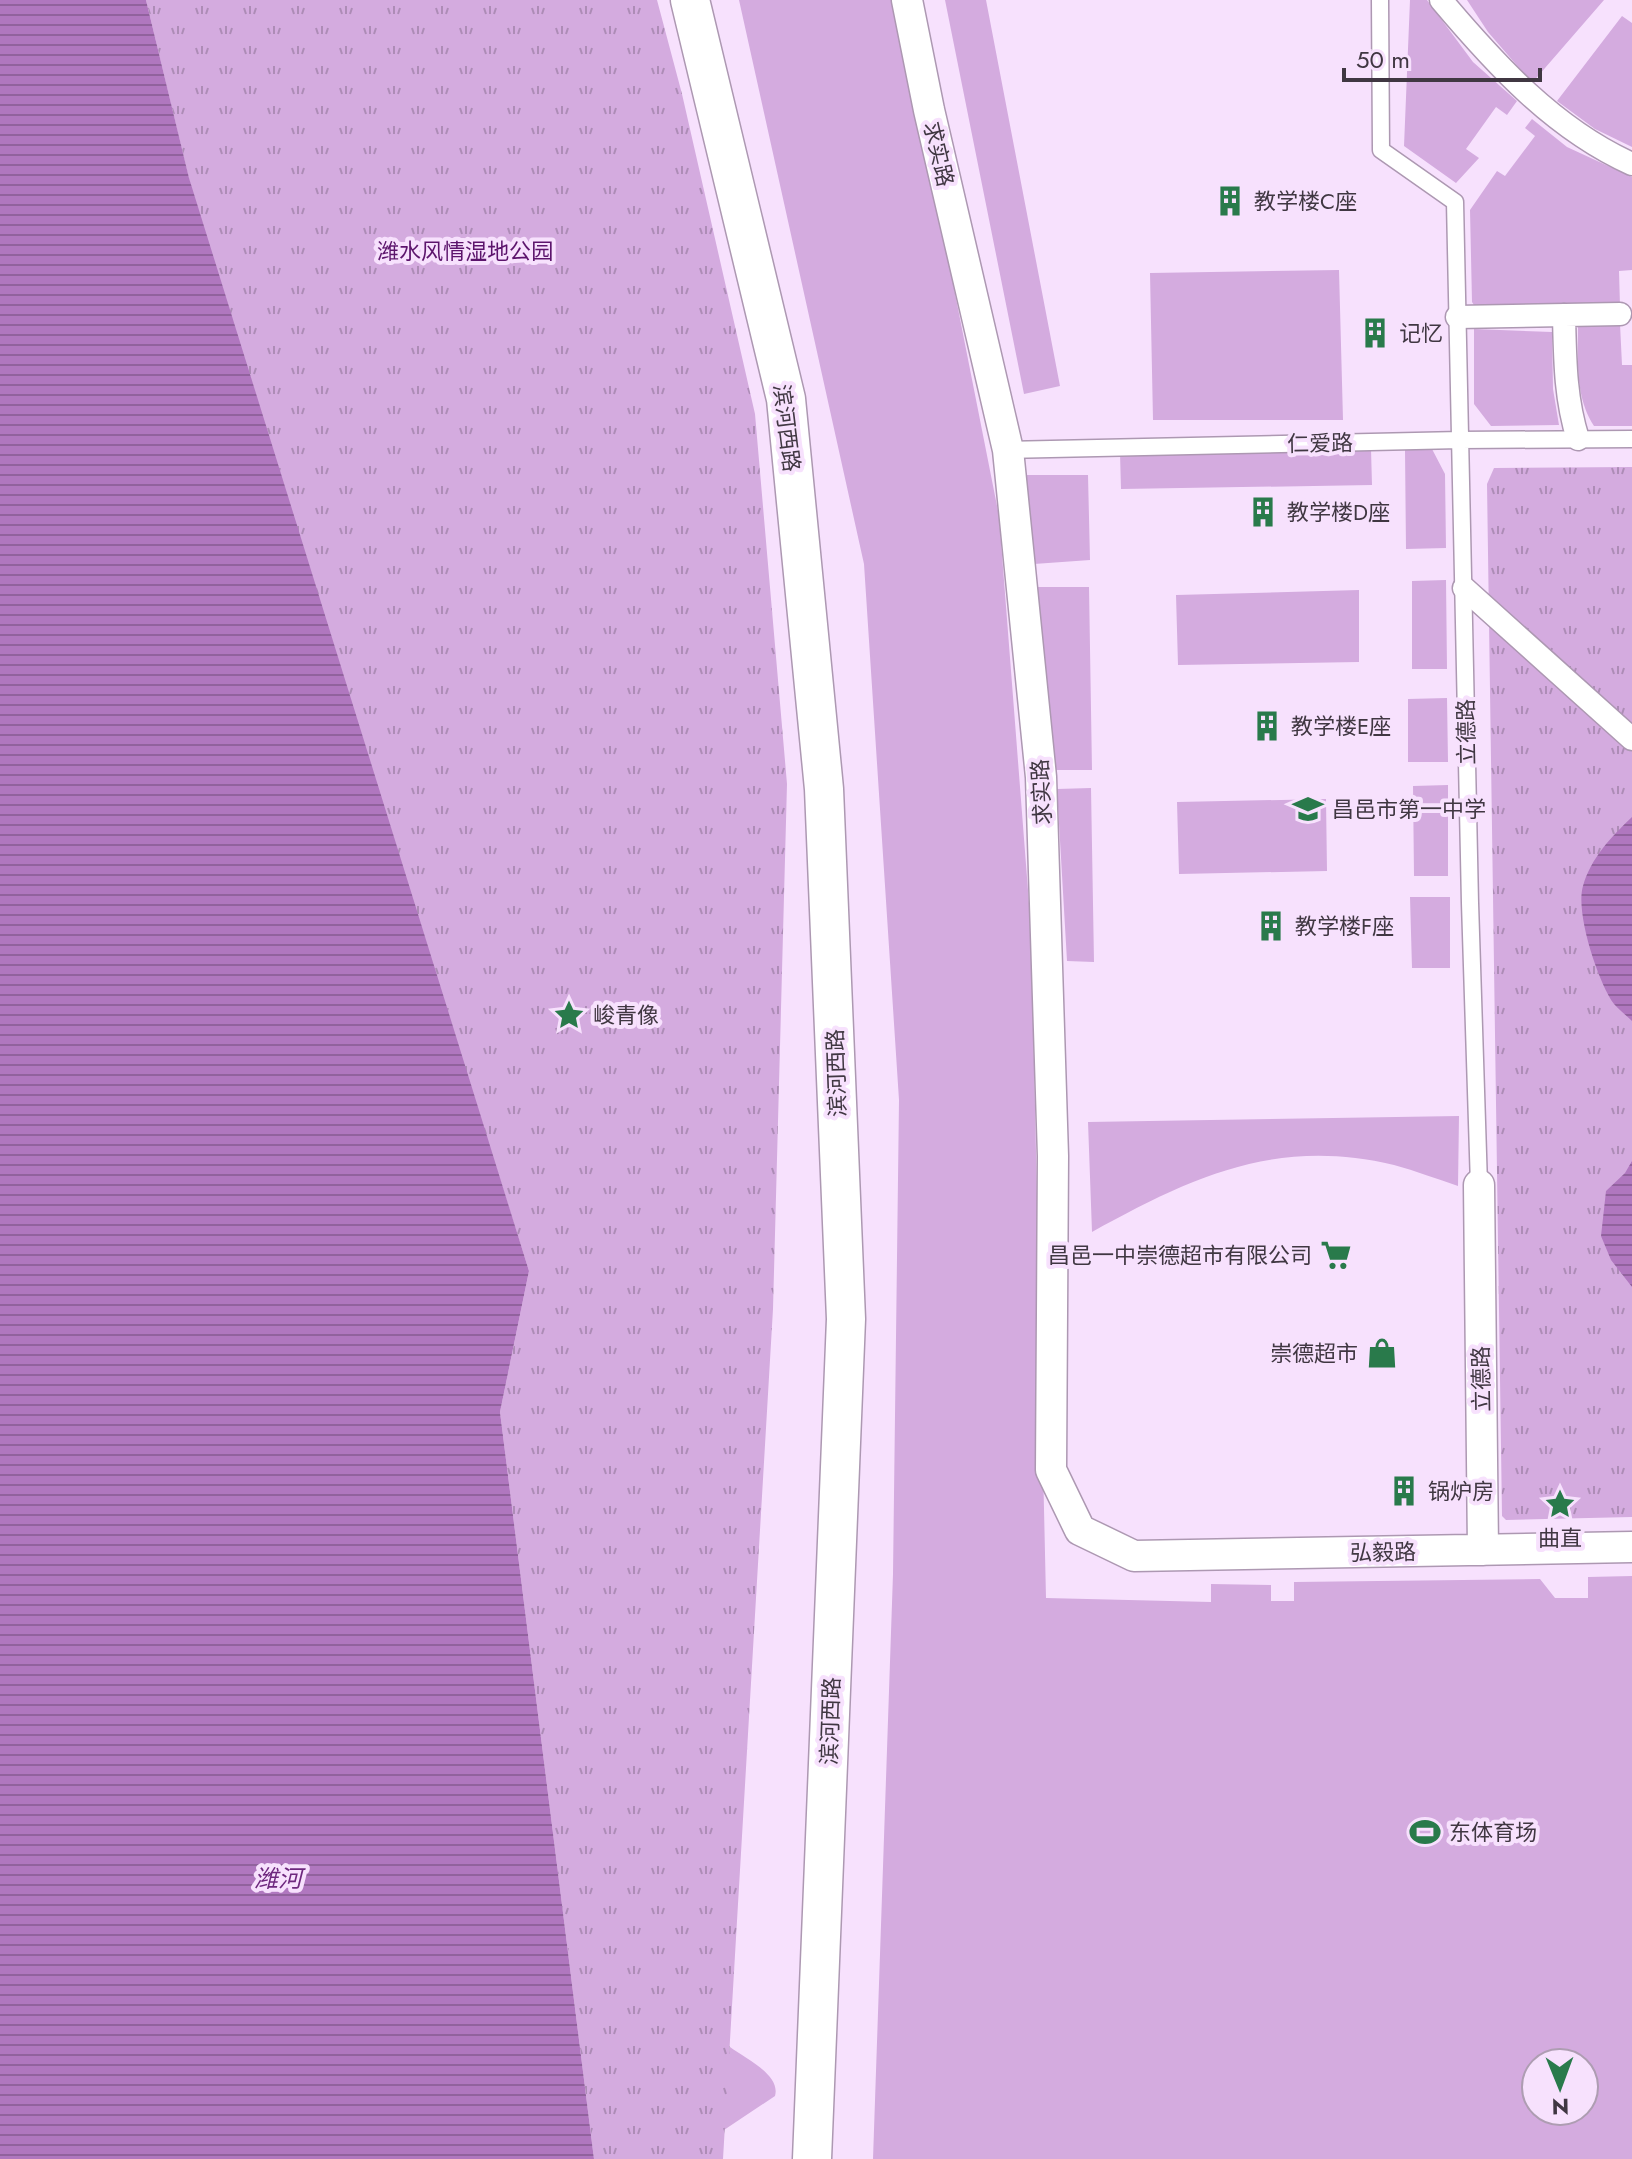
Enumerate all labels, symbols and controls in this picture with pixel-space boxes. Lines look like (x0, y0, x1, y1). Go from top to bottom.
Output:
scale bar (1344, 32, 1540, 82)
text: 50 m (1356, 42, 1410, 77)
street label: 求实路 (916, 118, 962, 190)
building icon: 教学楼C座 (1213, 184, 1247, 218)
place label: 教学楼C座 (1254, 185, 1357, 217)
park label: 潍水风情湿地公园 (377, 235, 553, 267)
building icon: 记忆 (1358, 316, 1392, 350)
place label: 记忆 (1399, 317, 1443, 349)
street label: 滨河西路 (766, 382, 808, 474)
street label: 仁爱路 (1287, 426, 1353, 460)
building icon: 教学楼D座 (1246, 495, 1280, 529)
place label: 教学楼D座 (1287, 496, 1390, 528)
street label: 立德路 (1449, 699, 1483, 765)
building icon: 教学楼E座 (1250, 709, 1284, 743)
place label: 教学楼E座 (1291, 710, 1391, 742)
street label: 求实路 (1023, 758, 1059, 826)
school or university icon: 昌邑市第一中学 (1291, 792, 1325, 826)
place label: 昌邑市第一中学 (1332, 793, 1486, 825)
building icon: 教学楼F座 (1254, 909, 1288, 943)
place label: 教学楼F座 (1295, 910, 1394, 942)
place icon: 峻青像 (552, 998, 586, 1032)
place label: 峻青像 (593, 999, 659, 1031)
street label: 滨河西路 (818, 1028, 854, 1118)
supermarket icon: 昌邑一中崇德超市有限公司 (1319, 1238, 1353, 1272)
place label: 昌邑一中崇德超市有限公司 (1048, 1239, 1312, 1271)
shop icon: 崇德超市 (1365, 1336, 1399, 1370)
place label: 崇德超市 (1270, 1337, 1358, 1369)
street label: 立德路 (1464, 1346, 1498, 1412)
building icon: 锅炉房 (1387, 1474, 1421, 1508)
place label: 锅炉房 (1428, 1475, 1494, 1507)
place icon: 曲直 (1543, 1487, 1577, 1521)
place label: 曲直 (1538, 1522, 1582, 1554)
street label: 弘毅路 (1350, 1535, 1416, 1569)
street label: 滨河西路 (812, 1676, 848, 1766)
sports icon: 东体育场 (1408, 1815, 1442, 1849)
place label: 东体育场 (1449, 1816, 1537, 1848)
water label: 潍河 (254, 1861, 306, 1896)
north arrow (1520, 2047, 1600, 2127)
text: N (1551, 2091, 1569, 2123)

